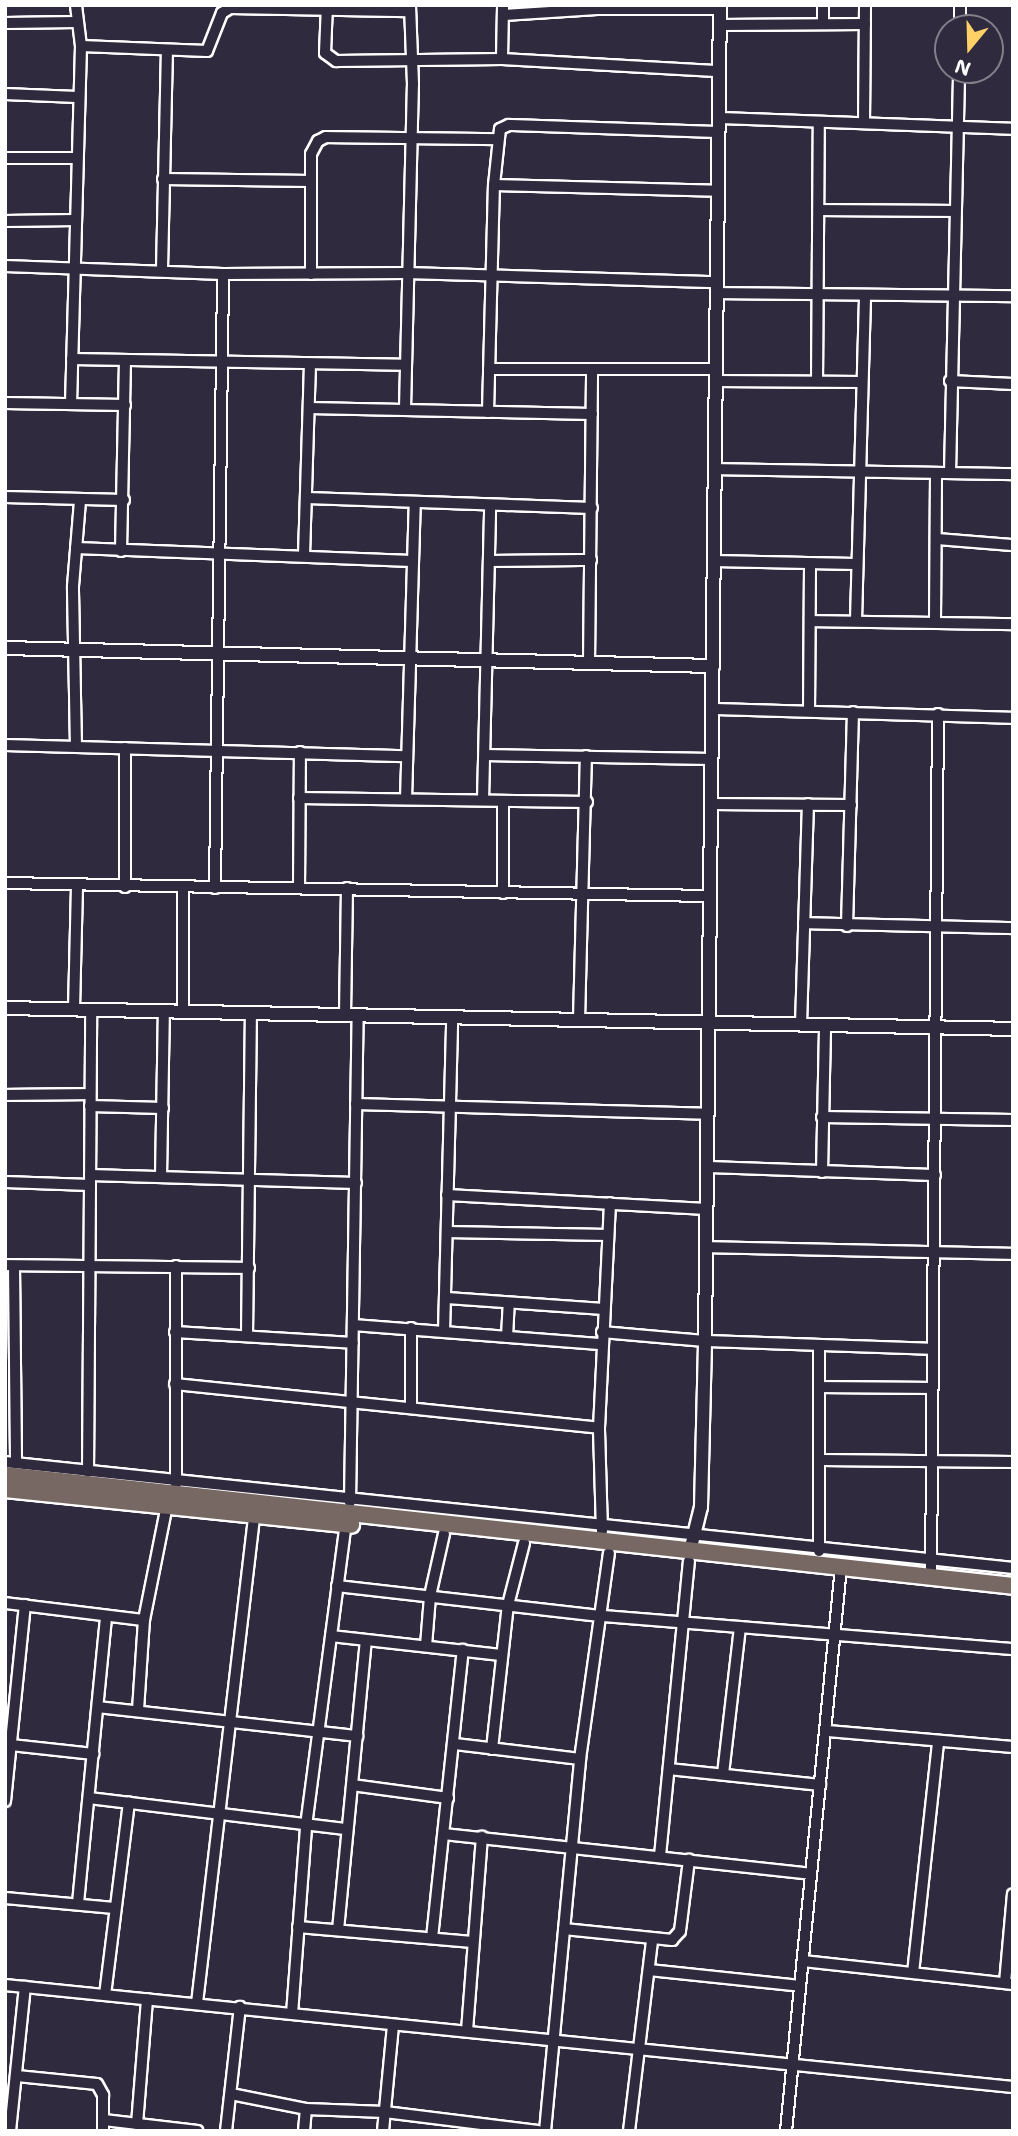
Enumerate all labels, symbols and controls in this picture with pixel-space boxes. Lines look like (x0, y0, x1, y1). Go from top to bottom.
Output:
north arrow (934, 14, 1004, 84)
text: N (951, 53, 974, 82)

